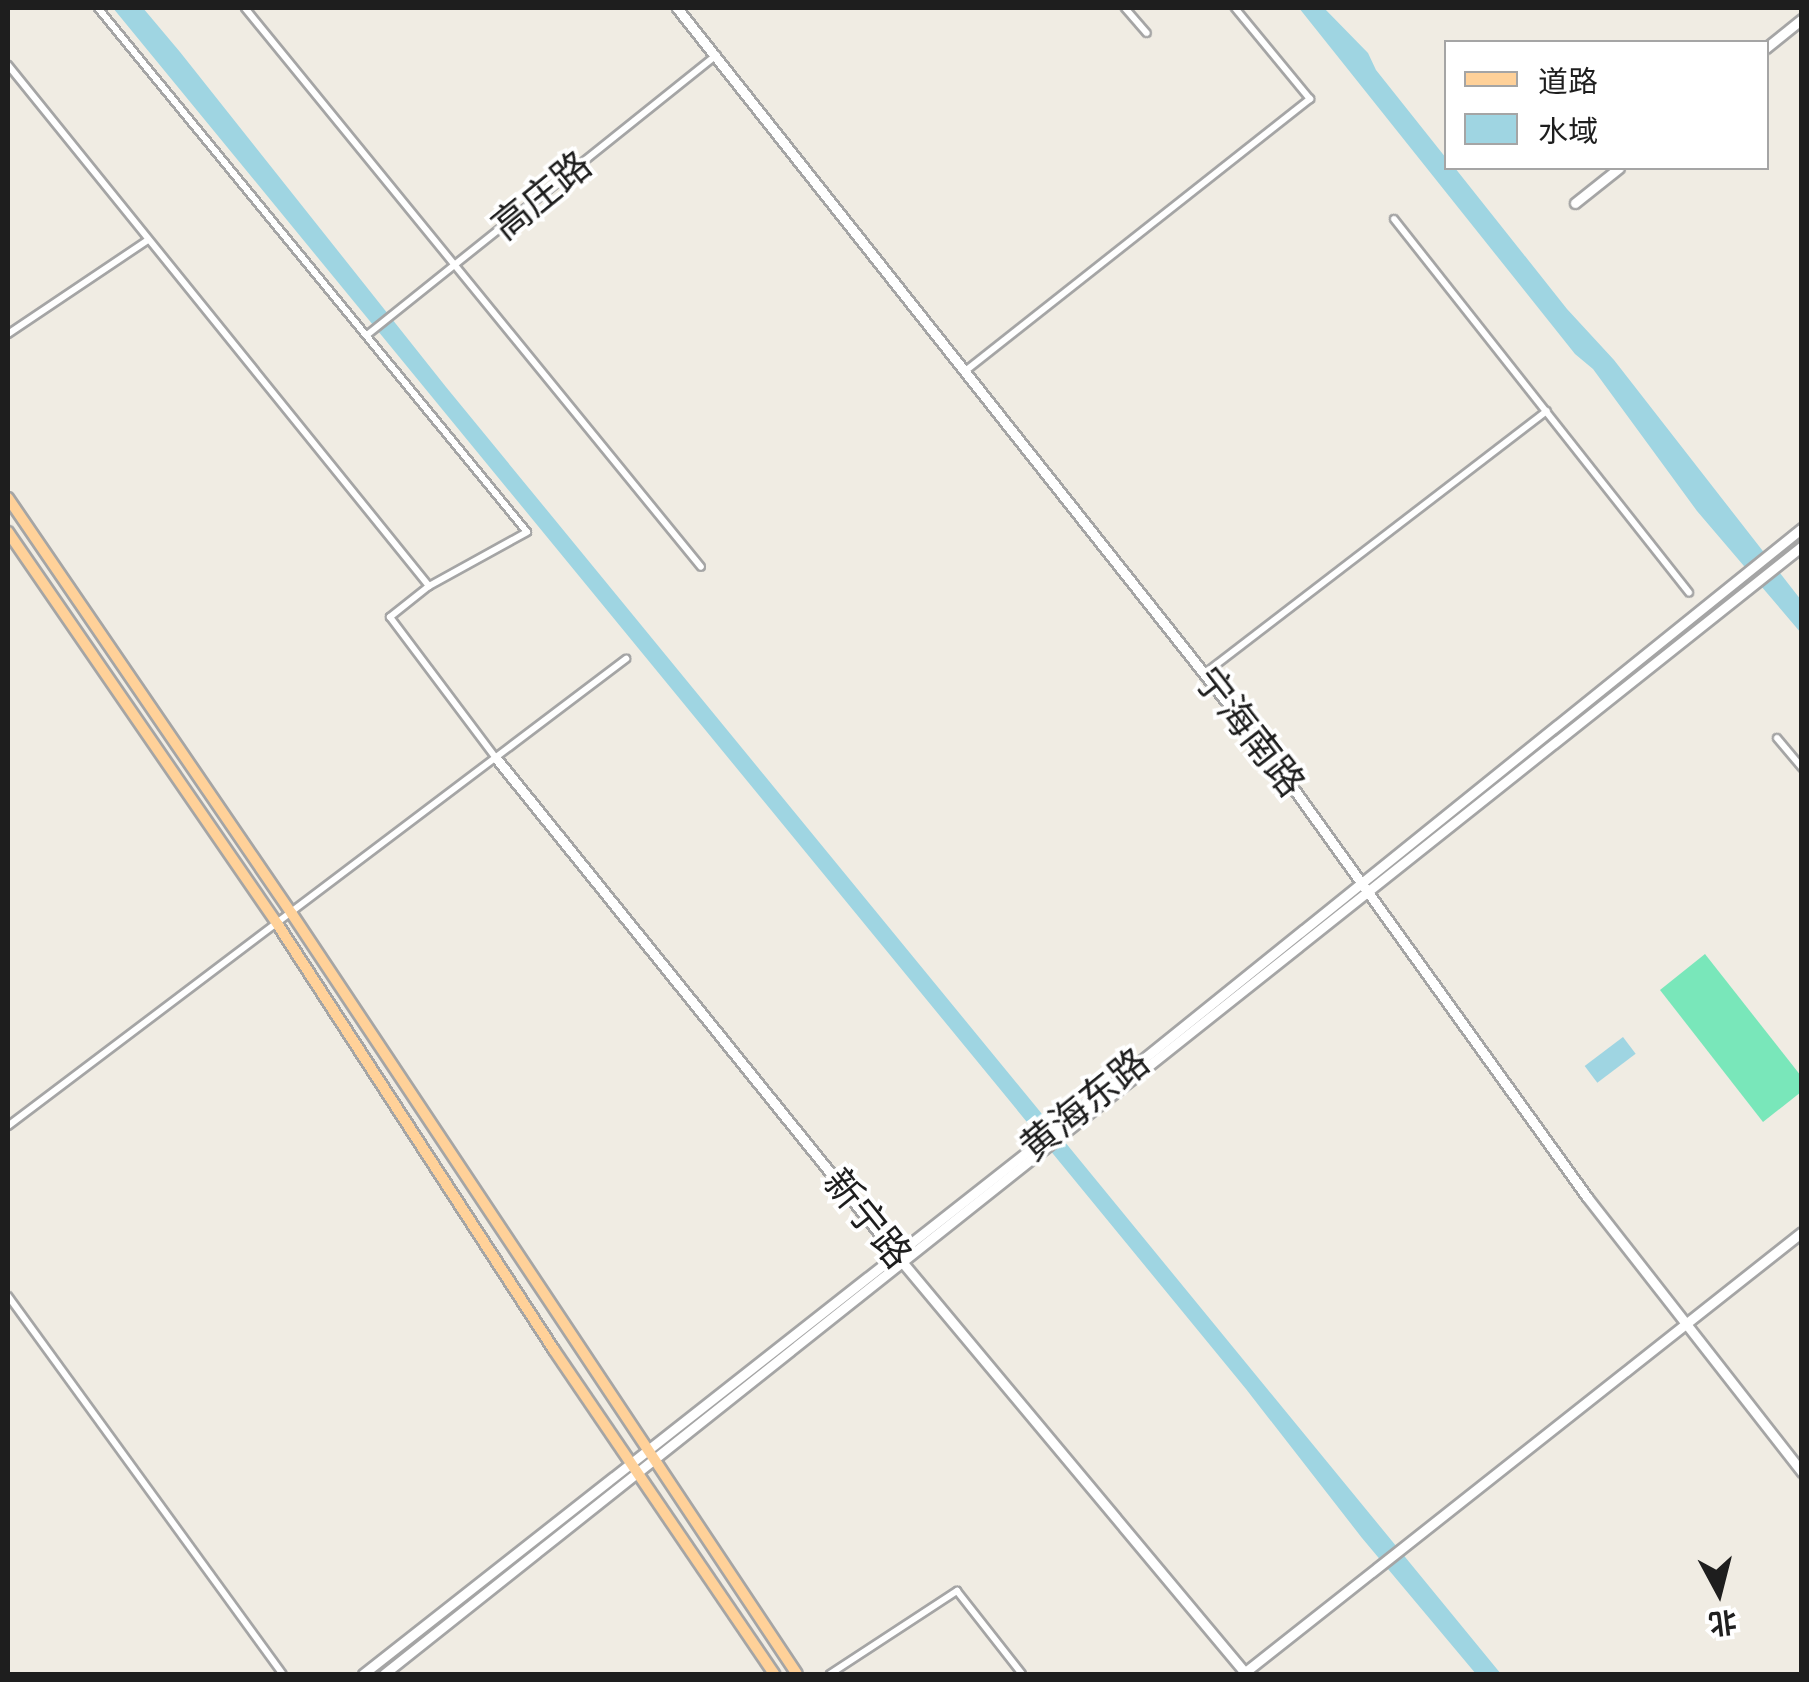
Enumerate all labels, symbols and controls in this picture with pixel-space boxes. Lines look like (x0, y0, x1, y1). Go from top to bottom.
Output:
legend (1444, 40, 1769, 170)
text: 道路 (1538, 64, 1598, 100)
text: 水域 (1538, 114, 1598, 150)
street label: 高庄路 (483, 142, 601, 250)
street label: 宁海南路 (1184, 658, 1314, 806)
street label: 黄海东路 (1012, 1039, 1158, 1171)
street label: 新宁路 (813, 1160, 921, 1278)
north arrow (1669, 1542, 1769, 1642)
text: 北 (1707, 1604, 1739, 1640)

